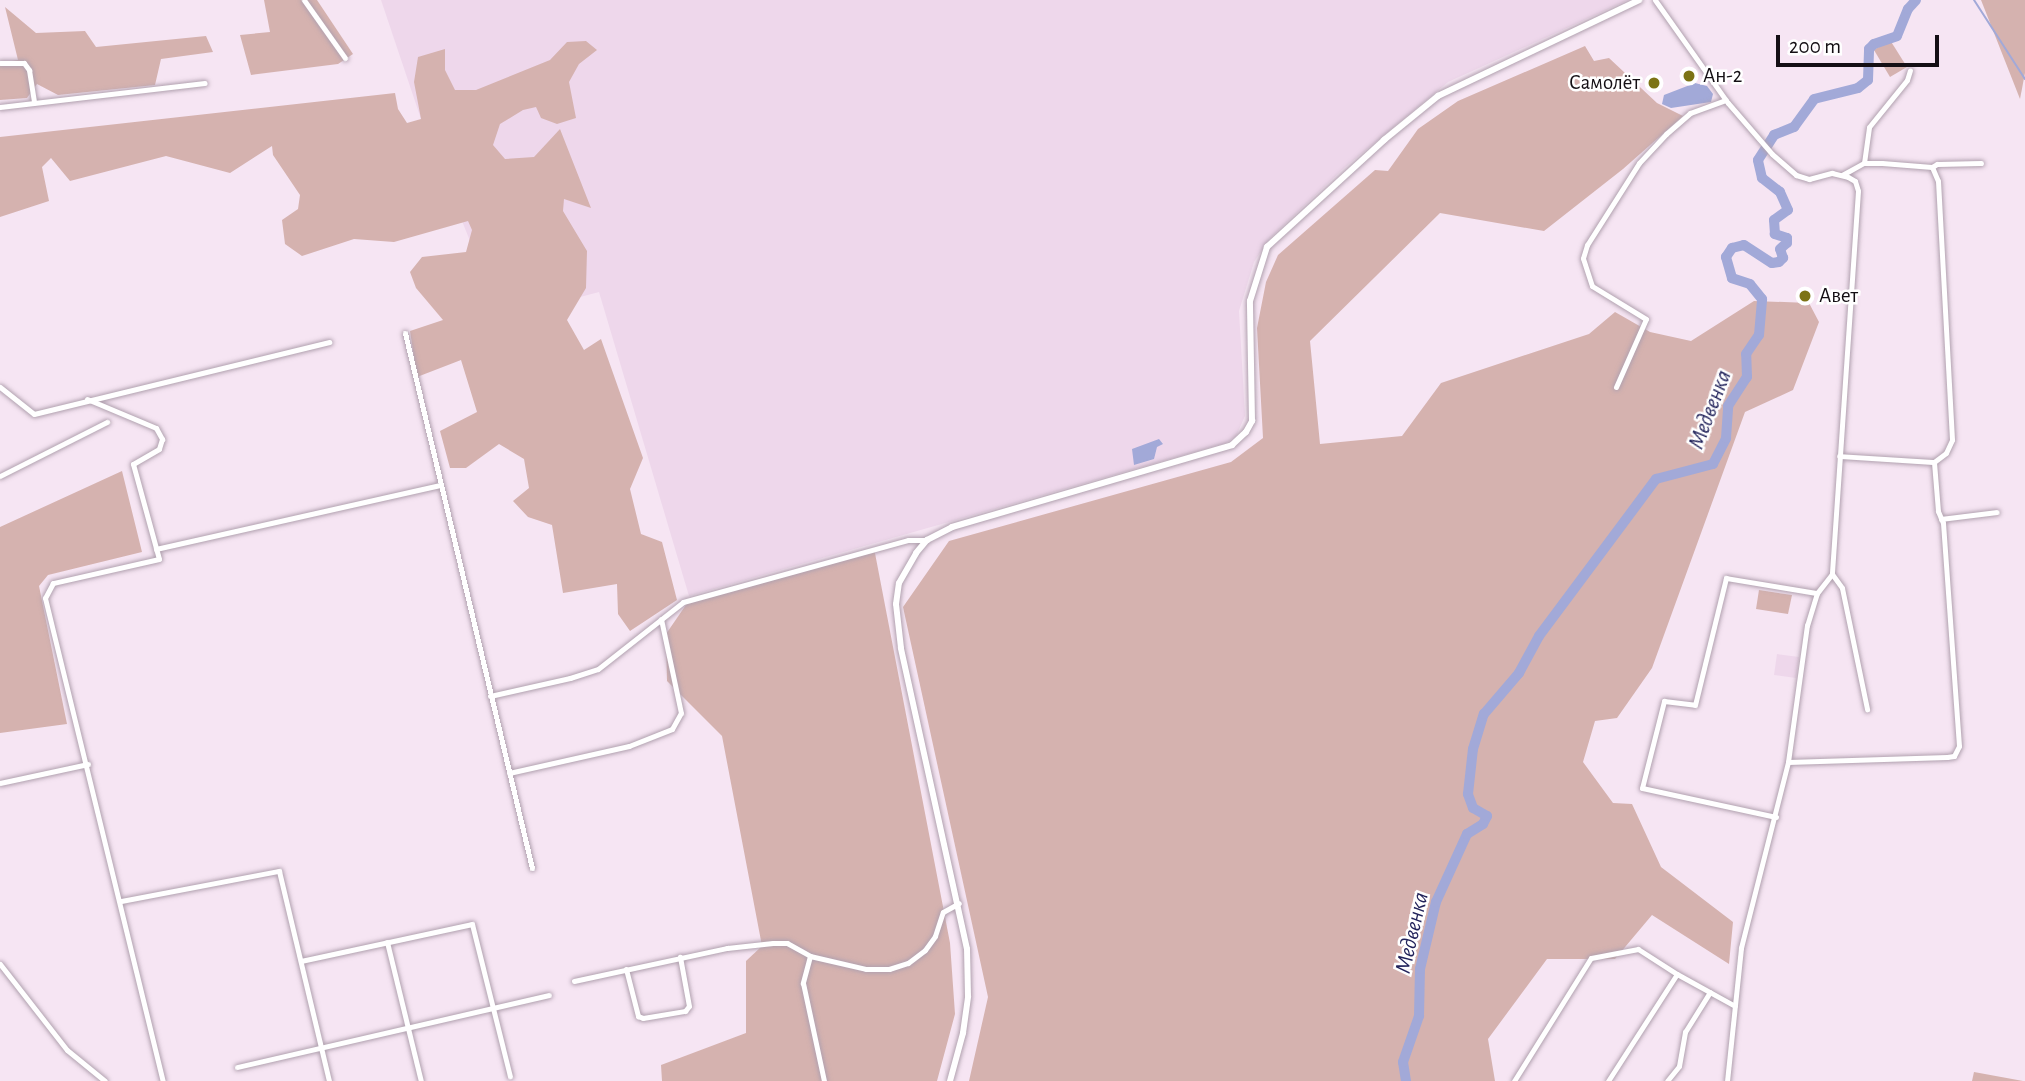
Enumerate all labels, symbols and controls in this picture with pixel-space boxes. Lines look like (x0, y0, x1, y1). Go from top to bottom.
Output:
scale bar (1780, 21, 1943, 65)
text: 200 m (1789, 36, 1841, 57)
place label: Ан-2 (1703, 63, 1742, 89)
marker: Ан-2 (1681, 68, 1697, 84)
place label: Самолёт (1569, 70, 1640, 96)
marker: Самолёт (1646, 75, 1662, 91)
place label: Авет (1819, 283, 1858, 309)
marker: Авет (1797, 288, 1813, 304)
water label: Медвенка (1683, 367, 1739, 453)
water label: Медвенка (1390, 890, 1436, 976)

